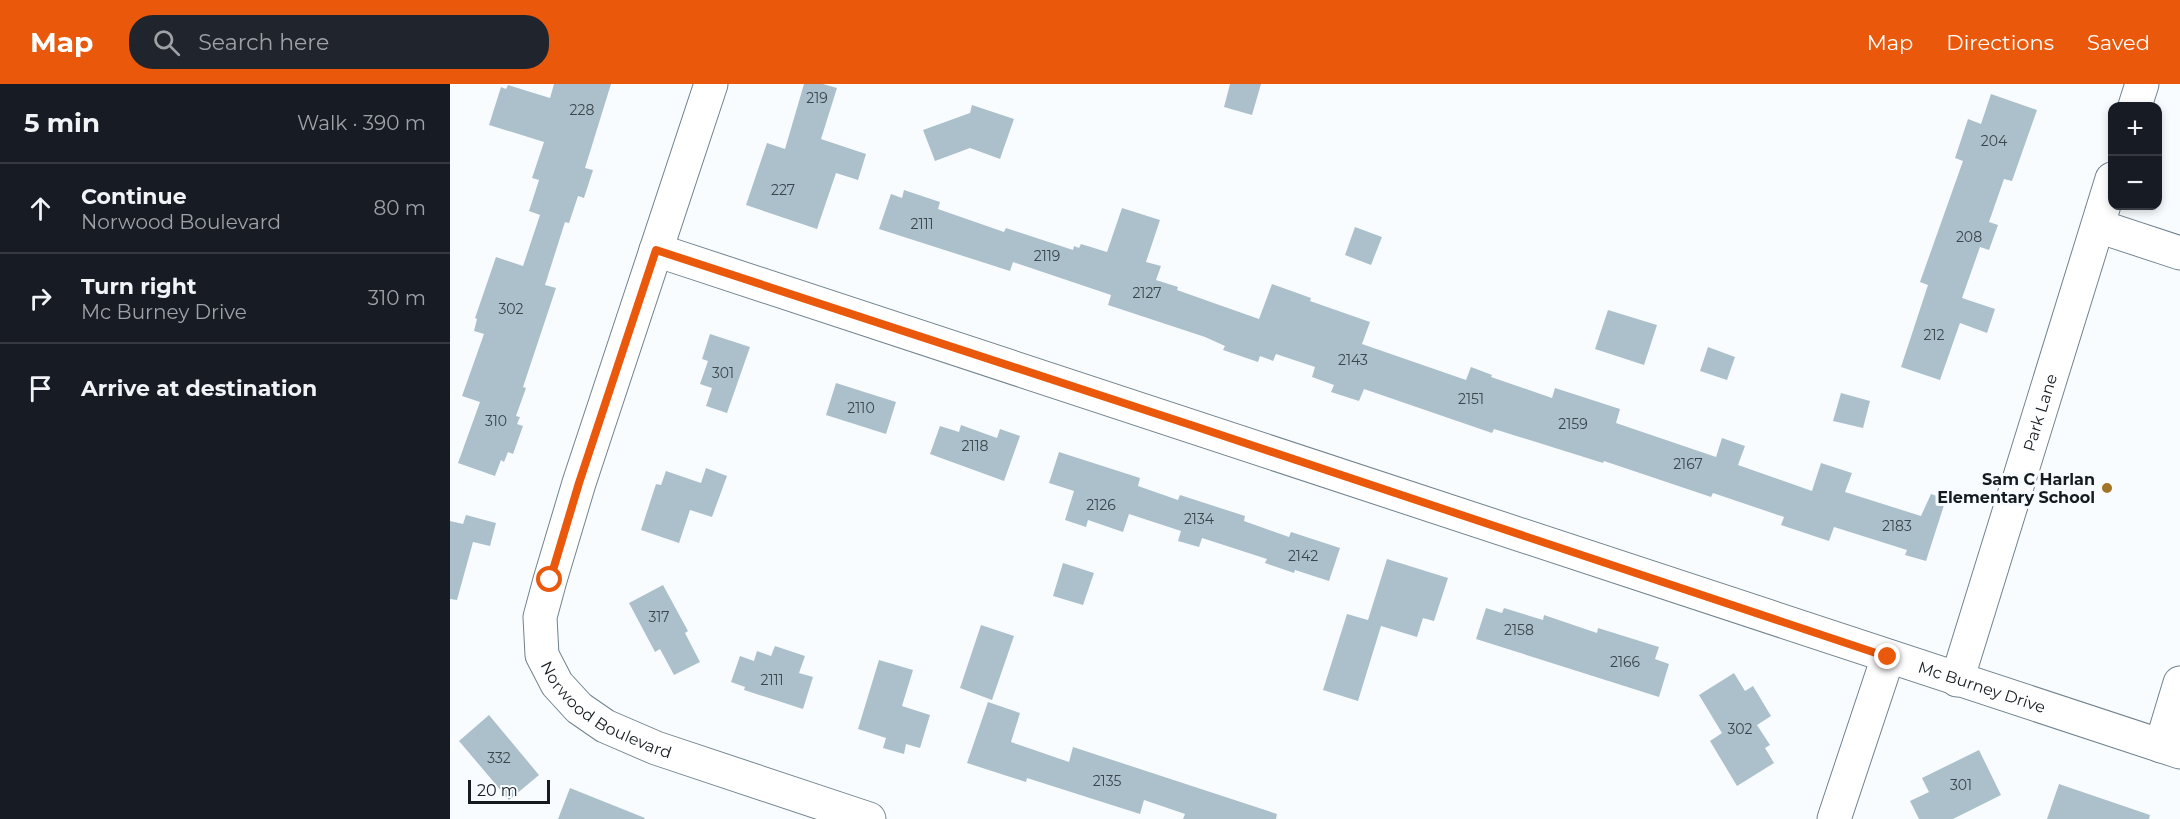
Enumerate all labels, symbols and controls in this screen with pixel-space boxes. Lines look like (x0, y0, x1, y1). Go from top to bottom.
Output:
search box (129, 15, 549, 69)
text: Map (30, 25, 93, 59)
icon: search (150, 26, 183, 59)
text: Search here (198, 29, 329, 56)
text: Map (1867, 30, 1913, 55)
text: Directions (1946, 30, 2054, 55)
text: Saved (2087, 30, 2150, 55)
house number: 219 (806, 89, 828, 107)
house number: 228 (570, 101, 594, 119)
map controls (2108, 102, 2162, 210)
button: + (2108, 102, 2162, 156)
text: 5 min (24, 107, 100, 139)
text: Walk · 390 m (297, 111, 426, 135)
house number: 204 (1981, 132, 2008, 150)
button: − (2108, 156, 2162, 210)
house number: 227 (771, 181, 795, 199)
text: Continue (81, 183, 187, 210)
icon: ahead (24, 192, 57, 225)
text: 80 m (374, 196, 426, 220)
text: Norwood Boulevard (81, 210, 281, 234)
house number: 2111 (910, 215, 934, 233)
house number: 208 (1956, 228, 1982, 246)
house number: 2119 (1034, 247, 1060, 265)
text: Turn right (81, 273, 196, 300)
icon: right (24, 282, 57, 315)
house number: 2127 (1132, 284, 1162, 302)
text: 310 m (368, 286, 426, 310)
text: Mc Burney Drive (81, 300, 247, 324)
house number: 302 (498, 300, 524, 318)
house number: 212 (1924, 326, 1945, 344)
house number: 2143 (1338, 351, 1368, 369)
house number: 301 (712, 364, 734, 382)
street label: Park Lane (2019, 371, 2061, 454)
icon: arrive (24, 372, 57, 405)
text: Arrive at destination (81, 375, 317, 402)
house number: 2151 (1458, 390, 1484, 408)
house number: 2110 (847, 399, 875, 417)
house number: 310 (485, 412, 507, 430)
house number: 2159 (1558, 415, 1588, 433)
house number: 2118 (962, 437, 989, 455)
house number: 2167 (1673, 455, 1703, 473)
place label: Sam C Harlan Elementary School (1937, 470, 2095, 507)
marker: Sam C Harlan Elementary School (2100, 481, 2114, 495)
house number: 2126 (1086, 496, 1116, 514)
house number: 2134 (1184, 510, 1215, 528)
house number: 2183 (1882, 517, 1912, 535)
house number: 2142 (1288, 547, 1318, 565)
route start (536, 566, 562, 592)
house number: 317 (648, 608, 670, 626)
house number: 2158 (1504, 621, 1534, 639)
route end (1874, 643, 1900, 669)
house number: 2166 (1610, 653, 1641, 671)
street label: Mc Burney Drive (1916, 657, 2048, 717)
street label: Norwood Boulevard (537, 658, 674, 762)
house number: 2111 (760, 671, 784, 689)
house number: 302 (1727, 720, 1753, 738)
house number: 332 (487, 749, 511, 767)
house number: 2135 (1093, 772, 1121, 790)
house number: 301 (1950, 776, 1972, 794)
scale bar (468, 777, 550, 804)
text: 20 m (477, 781, 518, 800)

